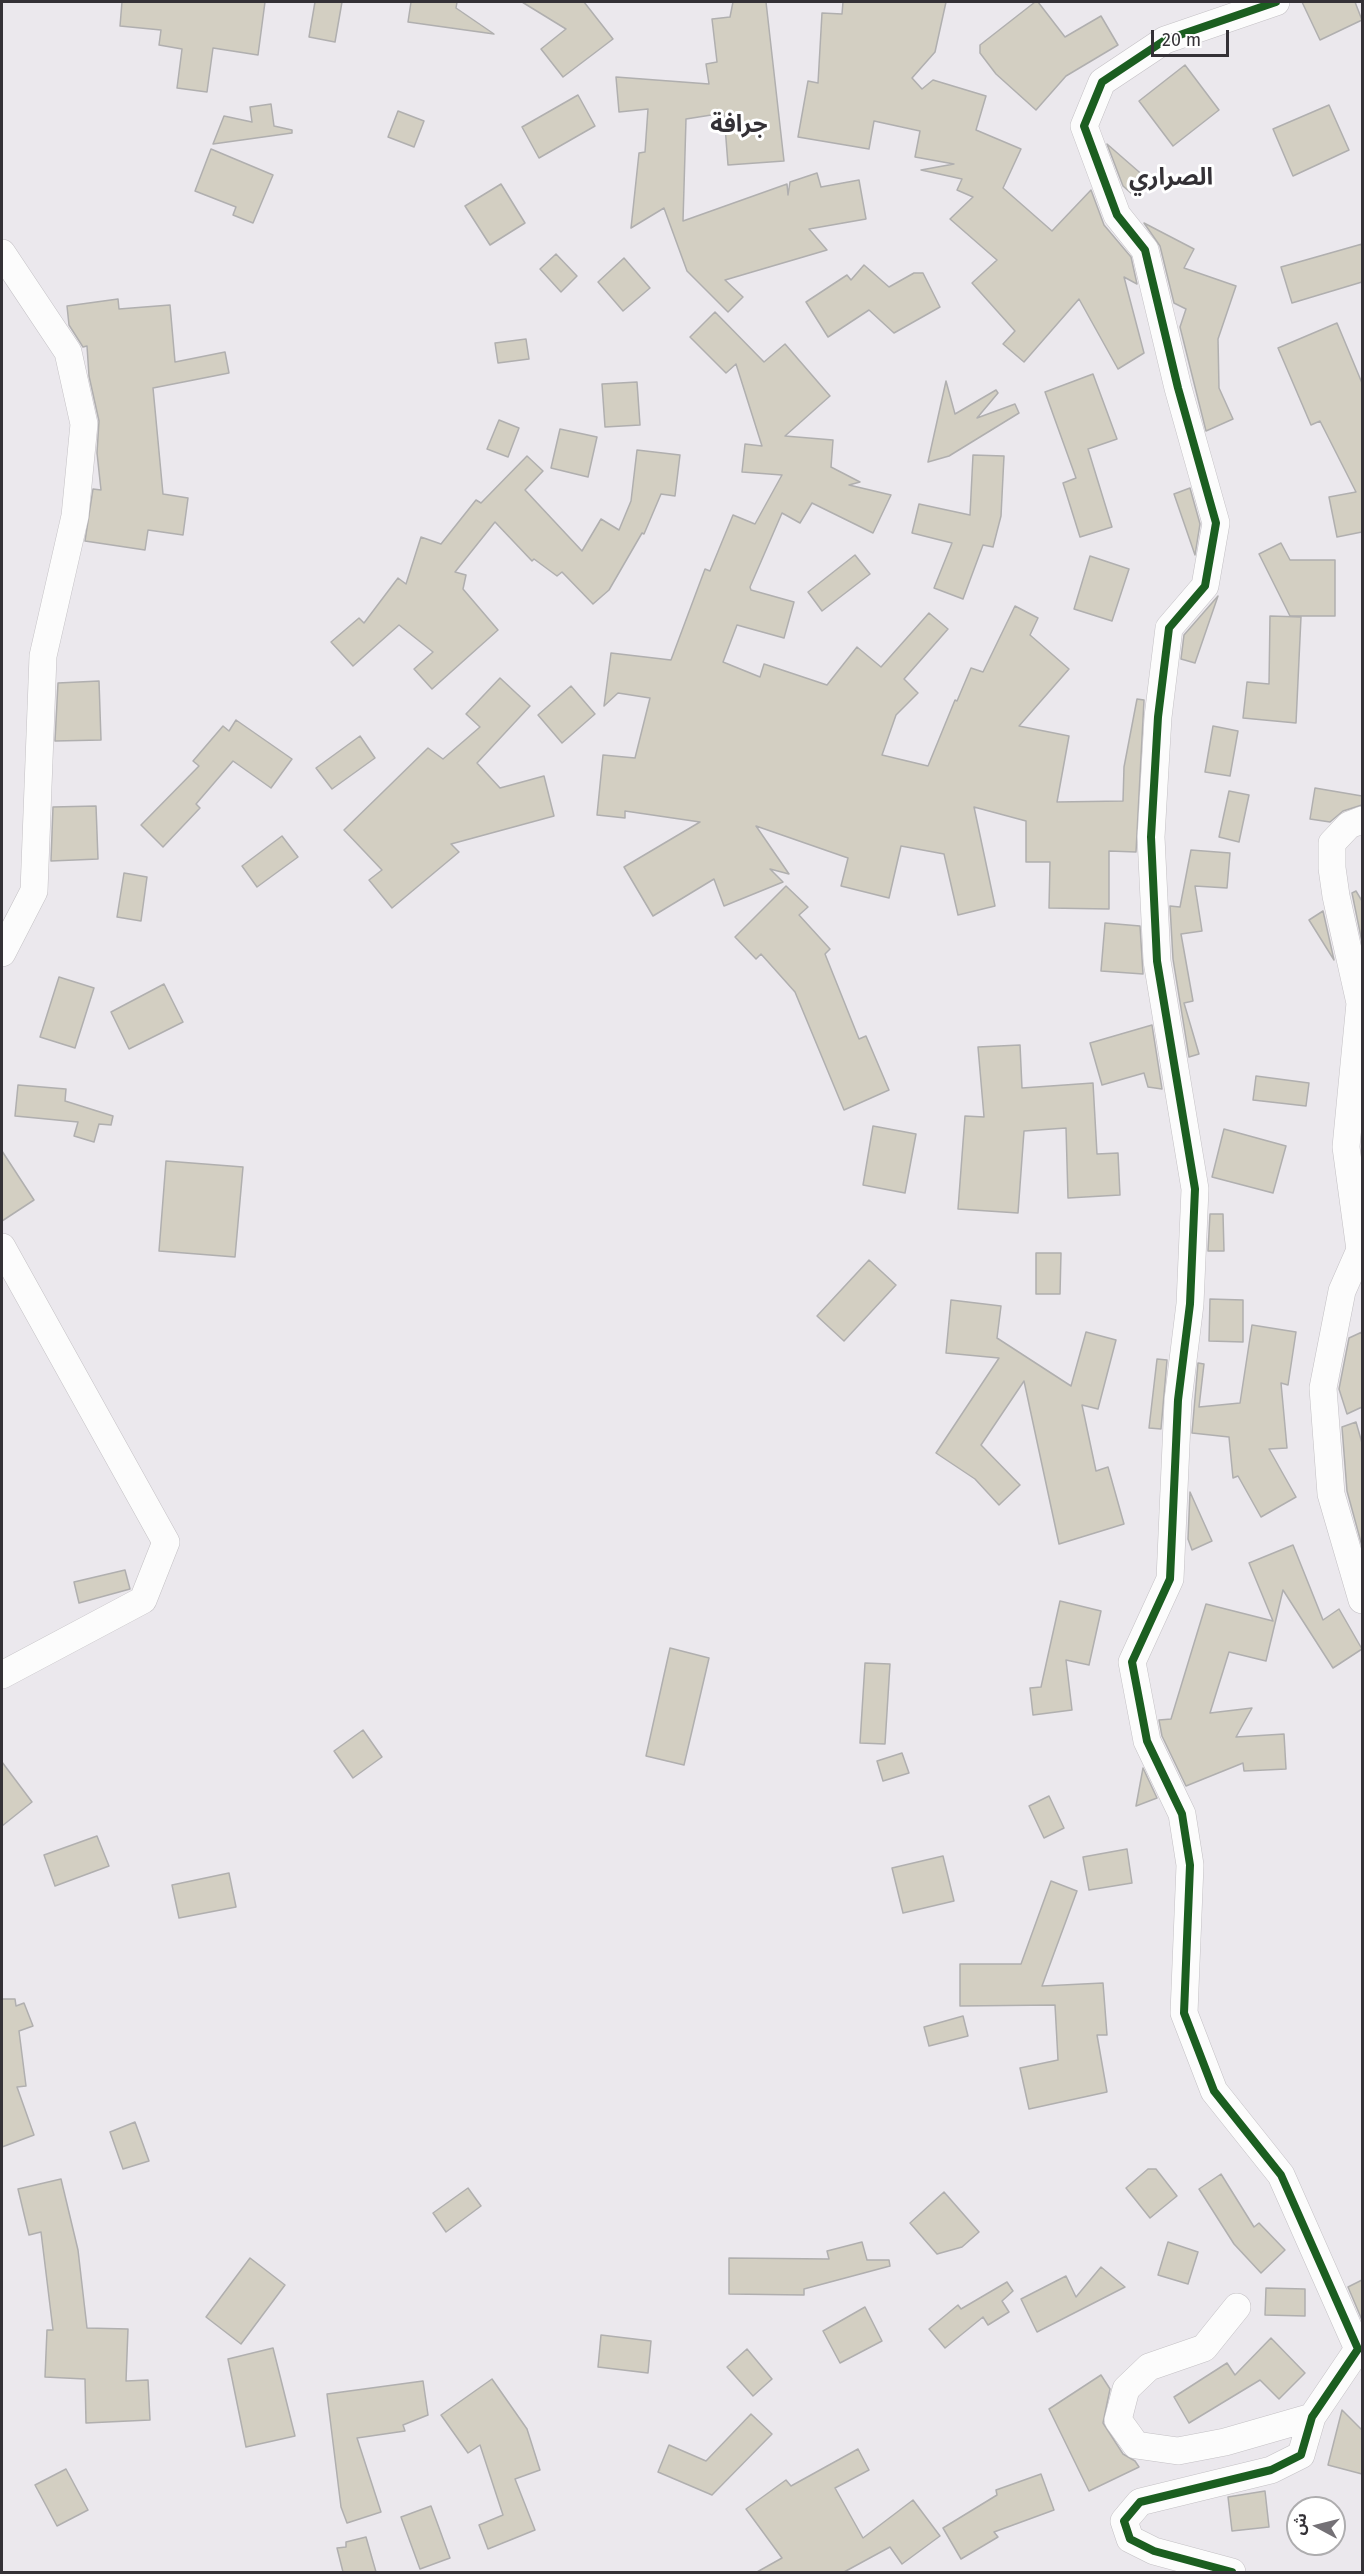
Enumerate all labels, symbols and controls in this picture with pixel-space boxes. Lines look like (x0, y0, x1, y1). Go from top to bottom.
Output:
scale bar (1154, 18, 1232, 56)
text: 20 m (1162, 29, 1201, 51)
district label: جرافة (710, 111, 768, 139)
district label: الصراري (1129, 164, 1213, 192)
north arrow (1286, 2496, 1346, 2556)
text: ش (1289, 2512, 1310, 2536)

